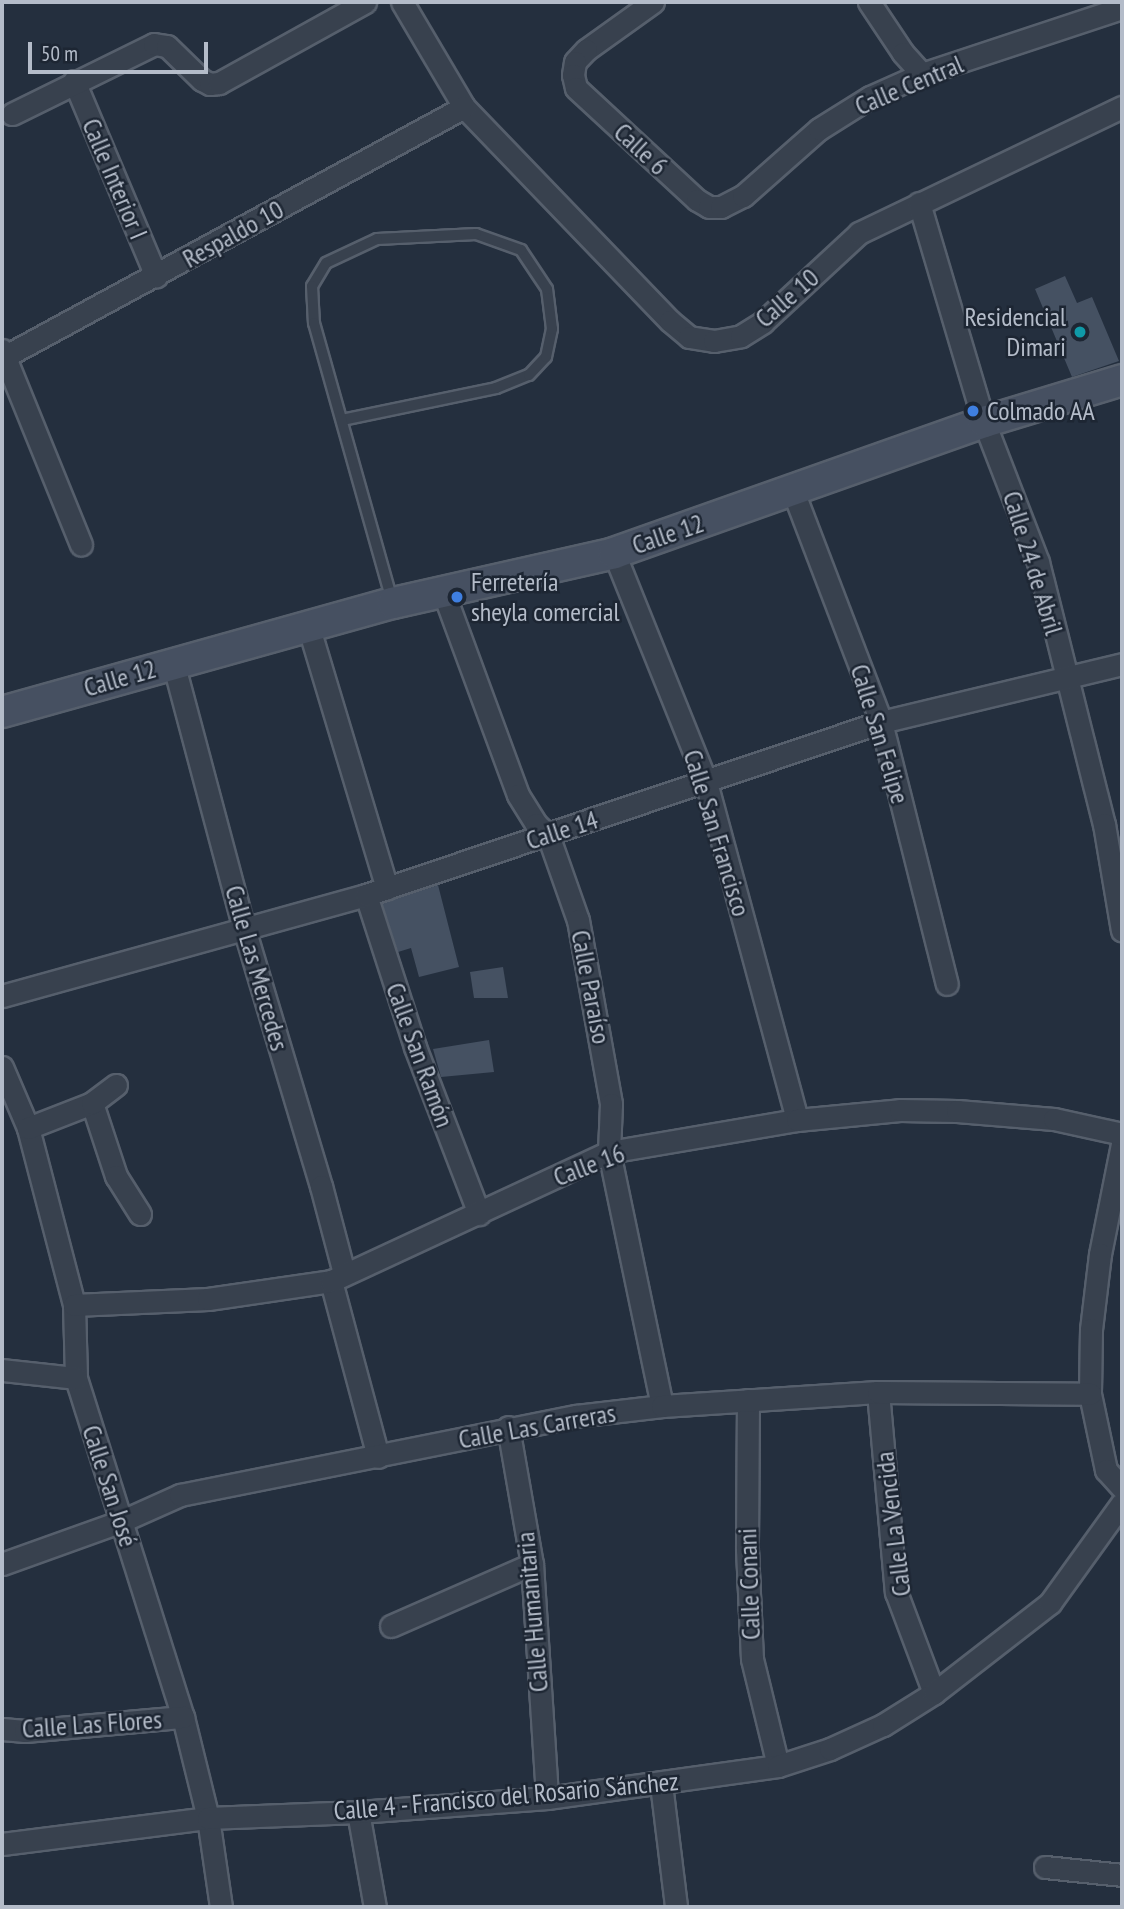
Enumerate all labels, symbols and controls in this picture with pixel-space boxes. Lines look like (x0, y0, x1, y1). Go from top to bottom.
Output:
scale bar (32, 28, 212, 72)
text: 50 m (41, 40, 78, 67)
street label: Calle Central (850, 48, 968, 122)
street label: Calle Interior I (76, 114, 154, 244)
street label: Calle 6 (608, 116, 674, 182)
street label: Respaldo 10 (177, 194, 289, 274)
street label: Calle 10 (749, 262, 825, 334)
place label: Residencial Dimari (965, 301, 1066, 362)
marker: Residencial Dimari (1072, 324, 1088, 340)
place label: Colmado AA (987, 395, 1095, 427)
marker: Colmado AA (965, 403, 981, 419)
street label: Calle 24 de Abril (996, 487, 1070, 639)
street label: Calle 12 (628, 507, 708, 561)
place label: Ferretería sheyla comercial (471, 566, 619, 628)
marker: Ferretería sheyla comercial (449, 589, 465, 605)
street label: Calle 12 (80, 653, 160, 703)
street label: Calle San Felipe (844, 661, 916, 807)
street label: Calle San Francisco (677, 746, 757, 920)
street label: Calle 14 (522, 804, 602, 856)
street label: Calle Las Mercedes (219, 882, 295, 1054)
street label: Calle Paraíso (565, 928, 617, 1046)
street label: Calle San Ramón (379, 979, 461, 1131)
street label: Calle 16 (549, 1137, 629, 1193)
street label: Calle Las Carreras (456, 1397, 618, 1455)
street label: Calle San José (76, 1421, 144, 1551)
street label: Calle La Vencida (869, 1450, 917, 1598)
street label: Calle Conani (731, 1528, 767, 1640)
street label: Calle Humanitaria (509, 1531, 555, 1693)
street label: Calle Las Flores (21, 1704, 163, 1744)
street label: Calle 4 - Francisco del Rosario Sánchez (331, 1765, 681, 1827)

